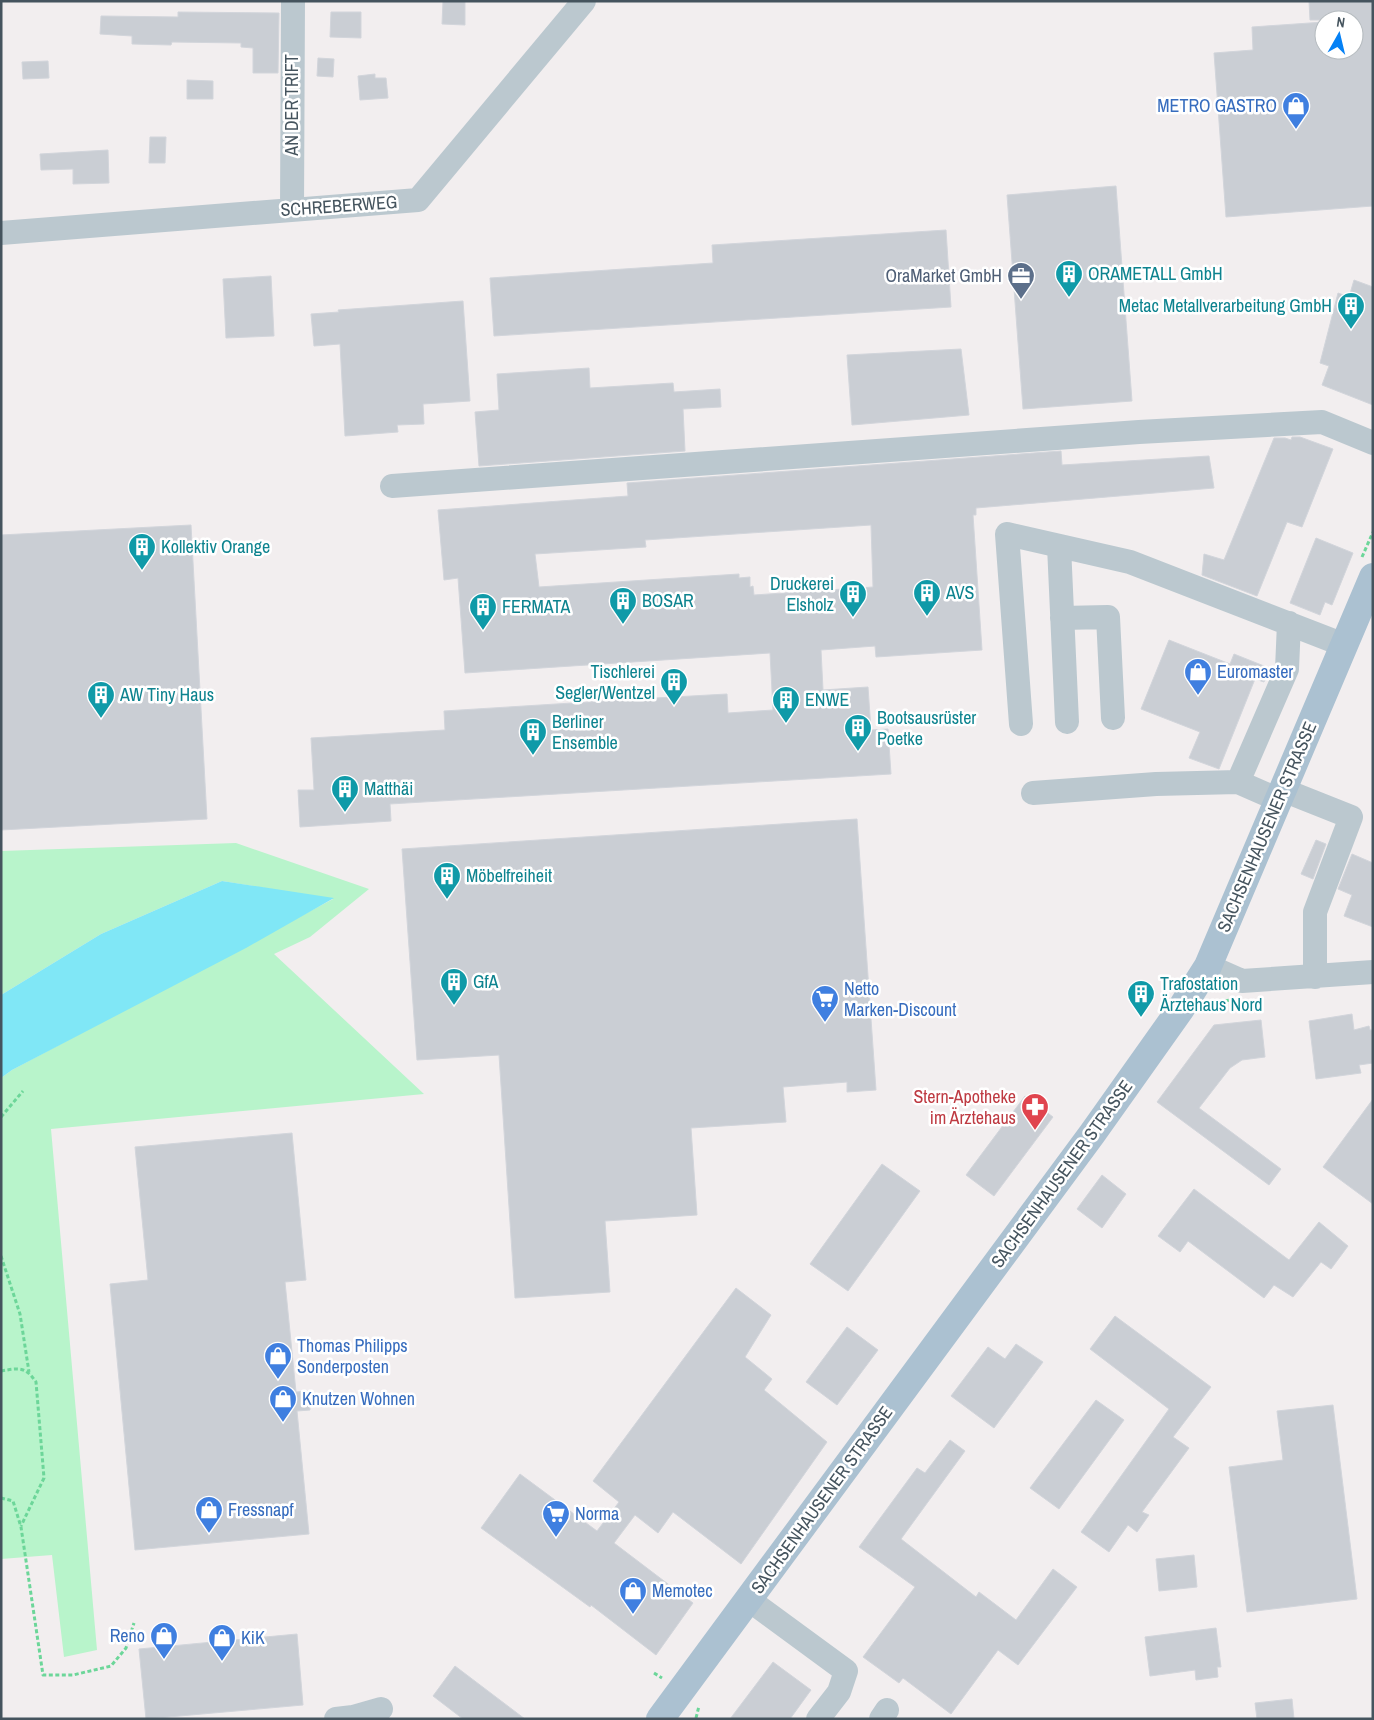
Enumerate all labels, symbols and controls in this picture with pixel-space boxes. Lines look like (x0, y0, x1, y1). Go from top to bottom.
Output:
north arrow (1314, 10, 1364, 60)
text: N (1335, 13, 1346, 32)
street label: AN DER TRIFT (279, 54, 304, 157)
shop icon: METRO GASTRO (1281, 91, 1311, 130)
place label: METRO GASTRO (1157, 93, 1277, 118)
street label: SCHREBERWEG (280, 189, 398, 222)
building icon: ORAMETALL GmbH (1054, 259, 1084, 298)
office icon: OraMarket GmbH (1006, 261, 1036, 300)
place label: ORAMETALL GmbH (1088, 261, 1223, 286)
place label: OraMarket GmbH (886, 263, 1002, 288)
building icon: Metac Metallverarbeitung GmbH (1336, 291, 1366, 330)
place label: Metac Metallverarbeitung GmbH (1119, 293, 1332, 318)
building icon: Kollektiv Orange (127, 532, 157, 571)
place label: Kollektiv Orange (161, 534, 270, 559)
place label: Druckerei Elsholz (770, 571, 834, 617)
building icon: AVS (912, 578, 942, 617)
building icon: Druckerei Elsholz (838, 579, 868, 618)
place label: AVS (945, 580, 975, 605)
building icon: BOSAR (608, 586, 638, 625)
place label: BOSAR (642, 588, 694, 613)
building icon: FERMATA (468, 592, 498, 631)
place label: FERMATA (502, 594, 571, 619)
shop icon: Euromaster (1183, 657, 1213, 696)
place label: Tischlerei Segler/Wentzel (555, 659, 655, 705)
place label: Euromaster (1217, 659, 1293, 684)
building icon: Tischlerei Segler/Wentzel (659, 667, 689, 706)
building icon: AW Tiny Haus (86, 680, 116, 719)
place label: AW Tiny Haus (119, 682, 214, 707)
building icon: ENWE (771, 685, 801, 724)
place label: ENWE (805, 687, 849, 712)
place label: Bootsausrüster Poetke (877, 705, 976, 751)
place label: Berliner Ensemble (552, 709, 618, 755)
building icon: Bootsausrüster Poetke (843, 713, 873, 752)
building icon: Berliner Ensemble (518, 717, 548, 756)
street label: SACHSENHAUSENER STRASSE (1211, 718, 1322, 936)
building icon: Matthäi (330, 774, 360, 813)
place label: Matthäi (364, 776, 413, 801)
building icon: Möbelfreiheit (432, 861, 462, 900)
place label: Möbelfreiheit (466, 863, 552, 888)
building icon: GfA (439, 967, 469, 1006)
place label: GfA (473, 969, 499, 994)
place label: Trafostation Ärztehaus Nord (1159, 971, 1263, 1017)
place label: Netto Marken-Discount (844, 976, 956, 1022)
building icon: Trafostation Ärztehaus Nord (1126, 979, 1156, 1018)
supermarket icon: Netto Marken-Discount (810, 984, 840, 1023)
street label: SACHSENHAUSENER STRASSE (985, 1075, 1138, 1273)
place label: Stern-Apotheke im Ärztehaus (913, 1084, 1016, 1130)
pharmacy icon: Stern-Apotheke im Ärztehaus (1020, 1092, 1050, 1131)
place label: Thomas Philipps Sonderposten (297, 1333, 408, 1379)
shop icon: Thomas Philipps Sonderposten (263, 1341, 293, 1380)
shop icon: Knutzen Wohnen (268, 1384, 298, 1423)
place label: Knutzen Wohnen (302, 1386, 415, 1411)
street label: SACHSENHAUSENER STRASSE (745, 1401, 898, 1599)
shop icon: Fressnapf (194, 1495, 224, 1534)
place label: Fressnapf (228, 1497, 295, 1522)
supermarket icon: Norma (541, 1499, 571, 1538)
place label: Norma (575, 1501, 619, 1526)
shop icon: Memotec (618, 1576, 648, 1615)
place label: Memotec (652, 1578, 713, 1603)
shop icon: Reno (149, 1621, 179, 1660)
place label: Reno (110, 1623, 145, 1648)
shop icon: KiK (207, 1623, 237, 1662)
place label: KiK (241, 1625, 265, 1650)

